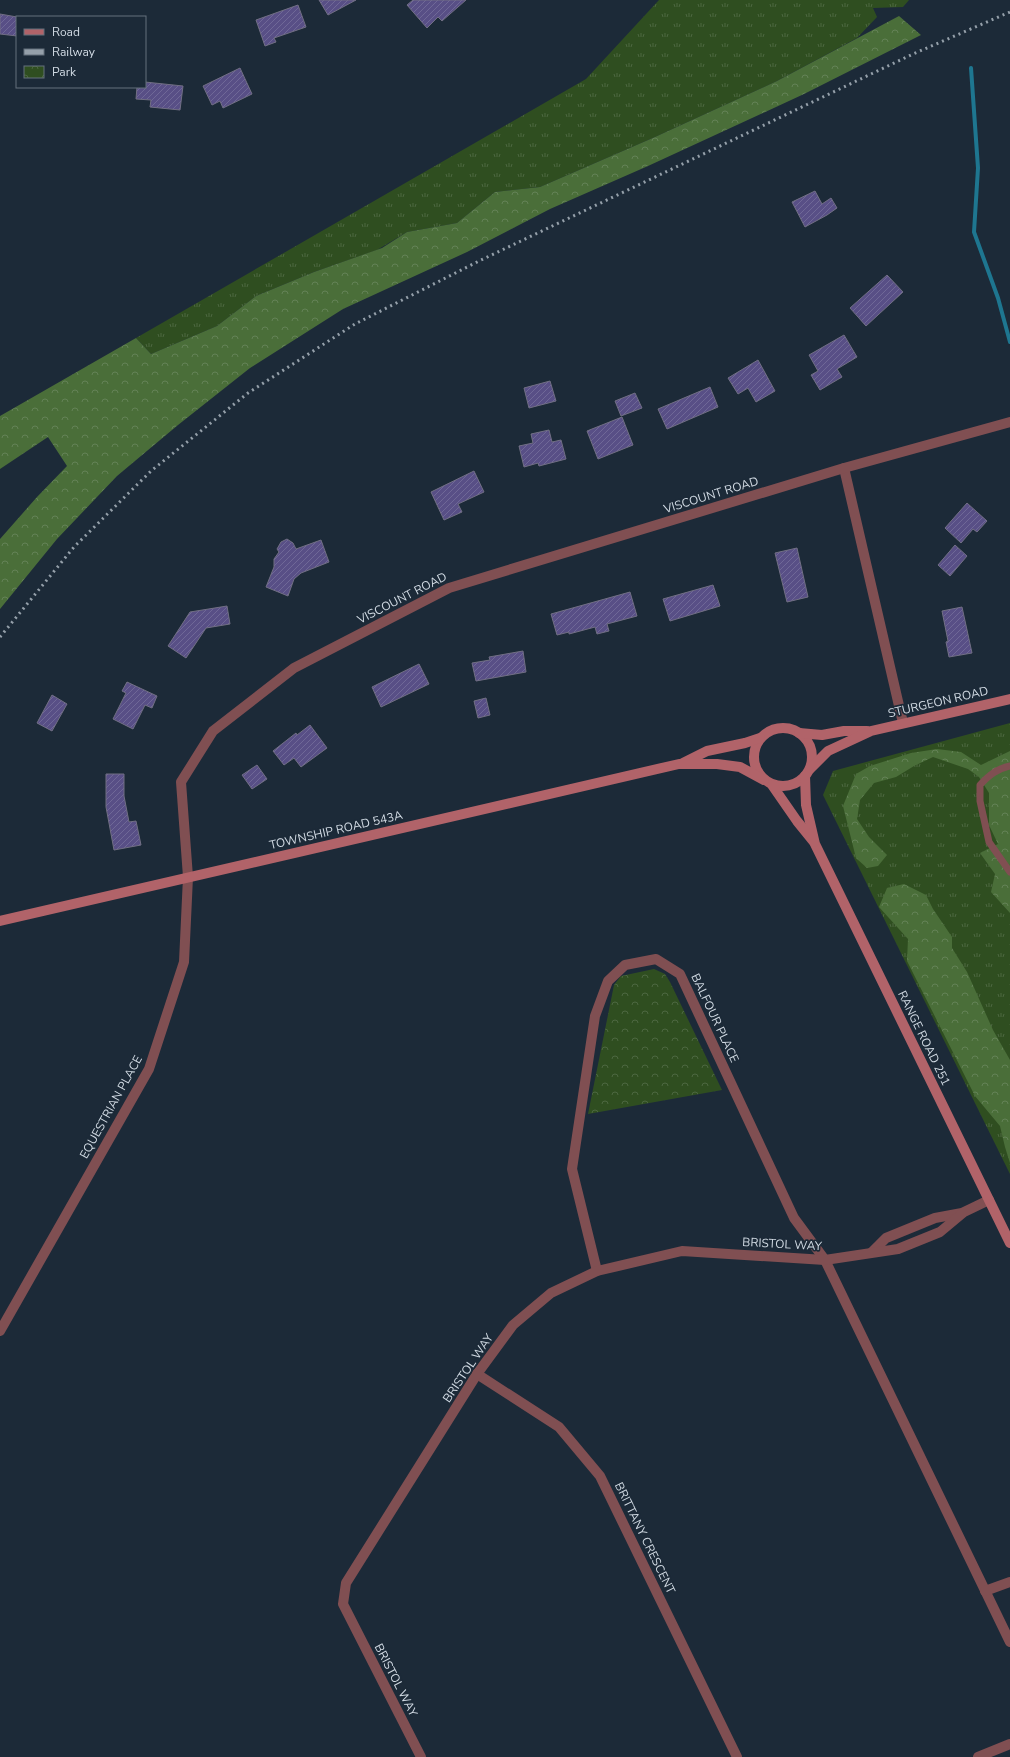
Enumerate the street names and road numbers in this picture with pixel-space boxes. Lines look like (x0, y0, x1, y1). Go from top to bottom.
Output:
street label: VISCOUNT ROAD (661, 473, 760, 517)
street label: VISCOUNT ROAD (354, 569, 450, 628)
street label: STURGEON ROAD (886, 683, 990, 721)
street label: TOWNSHIP ROAD 543A (268, 807, 404, 853)
street label: BALFOUR PLACE (687, 971, 743, 1065)
street label: RANGE ROAD 251 (894, 988, 954, 1088)
street label: EQUESTRIAN PLACE (76, 1053, 146, 1161)
street label: BRISTOL WAY (742, 1234, 823, 1254)
street label: BRISTOL WAY (439, 1330, 497, 1405)
street label: BRITTANY CRESCENT (611, 1480, 679, 1597)
street label: BRISTOL WAY (371, 1641, 422, 1720)

